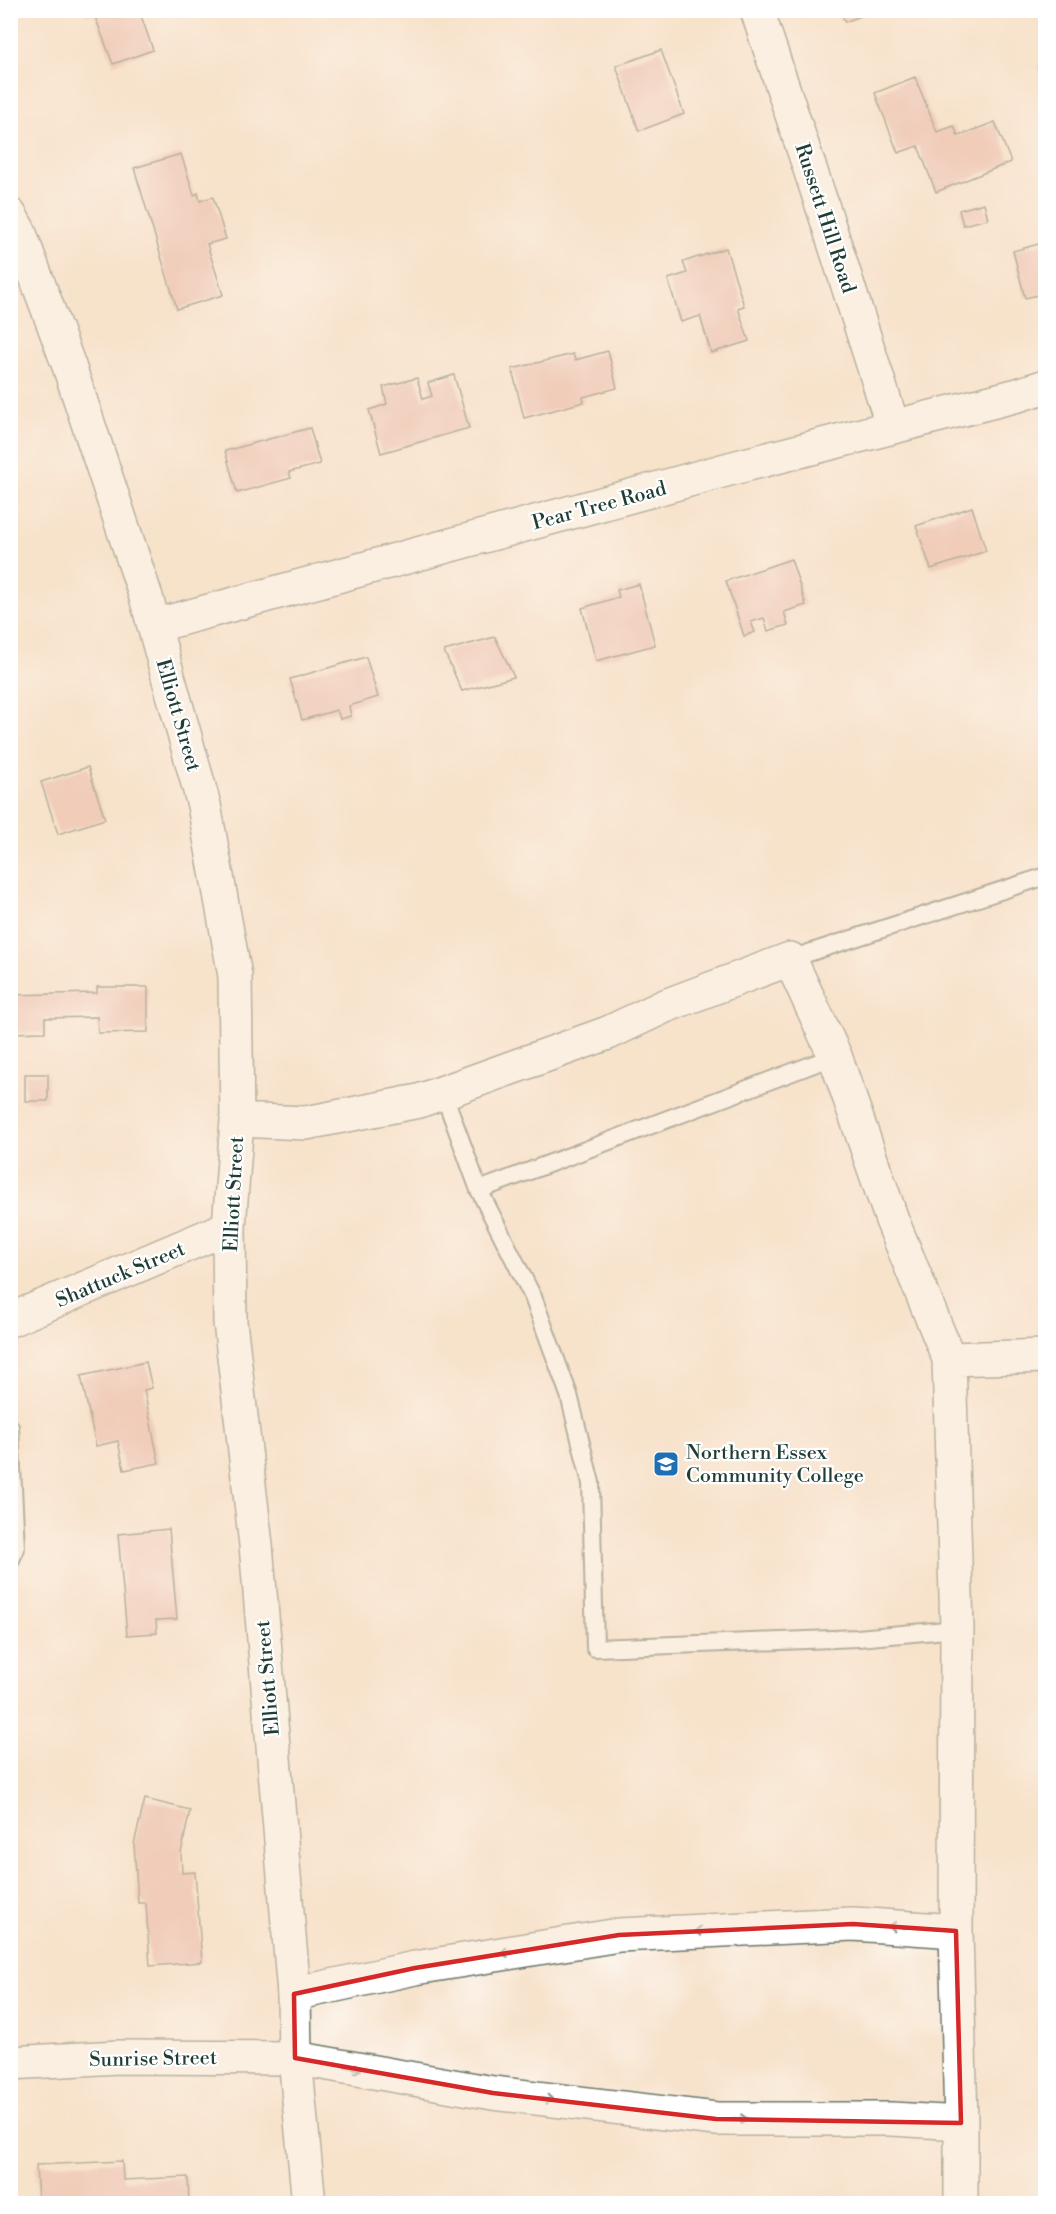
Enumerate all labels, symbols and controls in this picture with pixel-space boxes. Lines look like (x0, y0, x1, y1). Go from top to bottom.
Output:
street label: Russett Hill Road (789, 140, 861, 297)
street label: Pear Tree Road (530, 476, 670, 536)
street label: Elliott Street (150, 656, 206, 775)
street label: Elliott Street (219, 1136, 250, 1253)
street label: Shattuck Street (52, 1237, 189, 1314)
place label: Northern Essex Community College (686, 1441, 864, 1489)
school or university icon: Northern Essex Community College (651, 1449, 681, 1479)
street label: Elliott Street (251, 1619, 286, 1737)
one-way arrow (888, 1921, 908, 1932)
one-way arrow (693, 1925, 713, 1936)
one-way arrow (500, 1947, 520, 1958)
street label: Sunrise Street (89, 2046, 217, 2073)
one-way arrow (342, 2063, 362, 2074)
one-way arrow (535, 2094, 554, 2105)
one-way arrow (728, 2113, 748, 2125)

